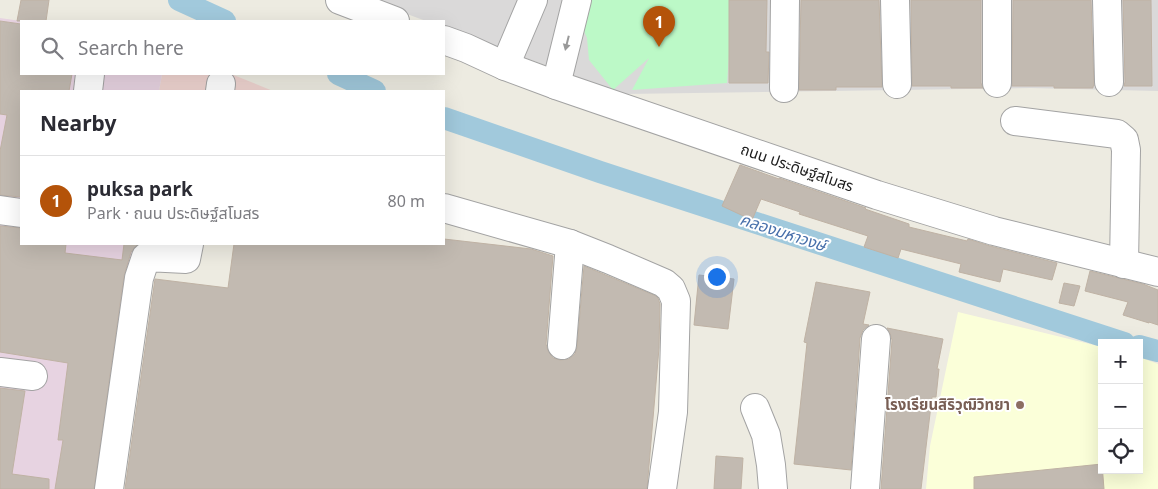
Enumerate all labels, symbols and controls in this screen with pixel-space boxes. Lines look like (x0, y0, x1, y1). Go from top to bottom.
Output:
pin: 1 (643, 6, 675, 47)
search box (20, 20, 445, 75)
icon: search (38, 34, 66, 62)
text: Search here (78, 35, 184, 61)
one-way arrow (563, 35, 571, 50)
text: Nearby (40, 109, 116, 137)
street label: ถนน ประดิษฐ์สโมสร (738, 138, 856, 196)
text: puksa park (87, 176, 193, 202)
text: 1 (51, 190, 61, 212)
text: 80 m (388, 190, 425, 212)
text: Park · ถนน ประดิษฐ์สโมสร (87, 202, 259, 224)
water label: คลองมหาวงษ์ (737, 208, 831, 257)
your location (704, 264, 730, 290)
map controls (1098, 339, 1143, 474)
button: + (1098, 339, 1143, 384)
button: − (1098, 384, 1143, 429)
place label: โรงเรียนสิริวุฒิวิทยา (885, 394, 1010, 414)
marker: โรงเรียนสิริวุฒิวิทยา (1014, 399, 1026, 411)
button: locate (1098, 429, 1143, 474)

